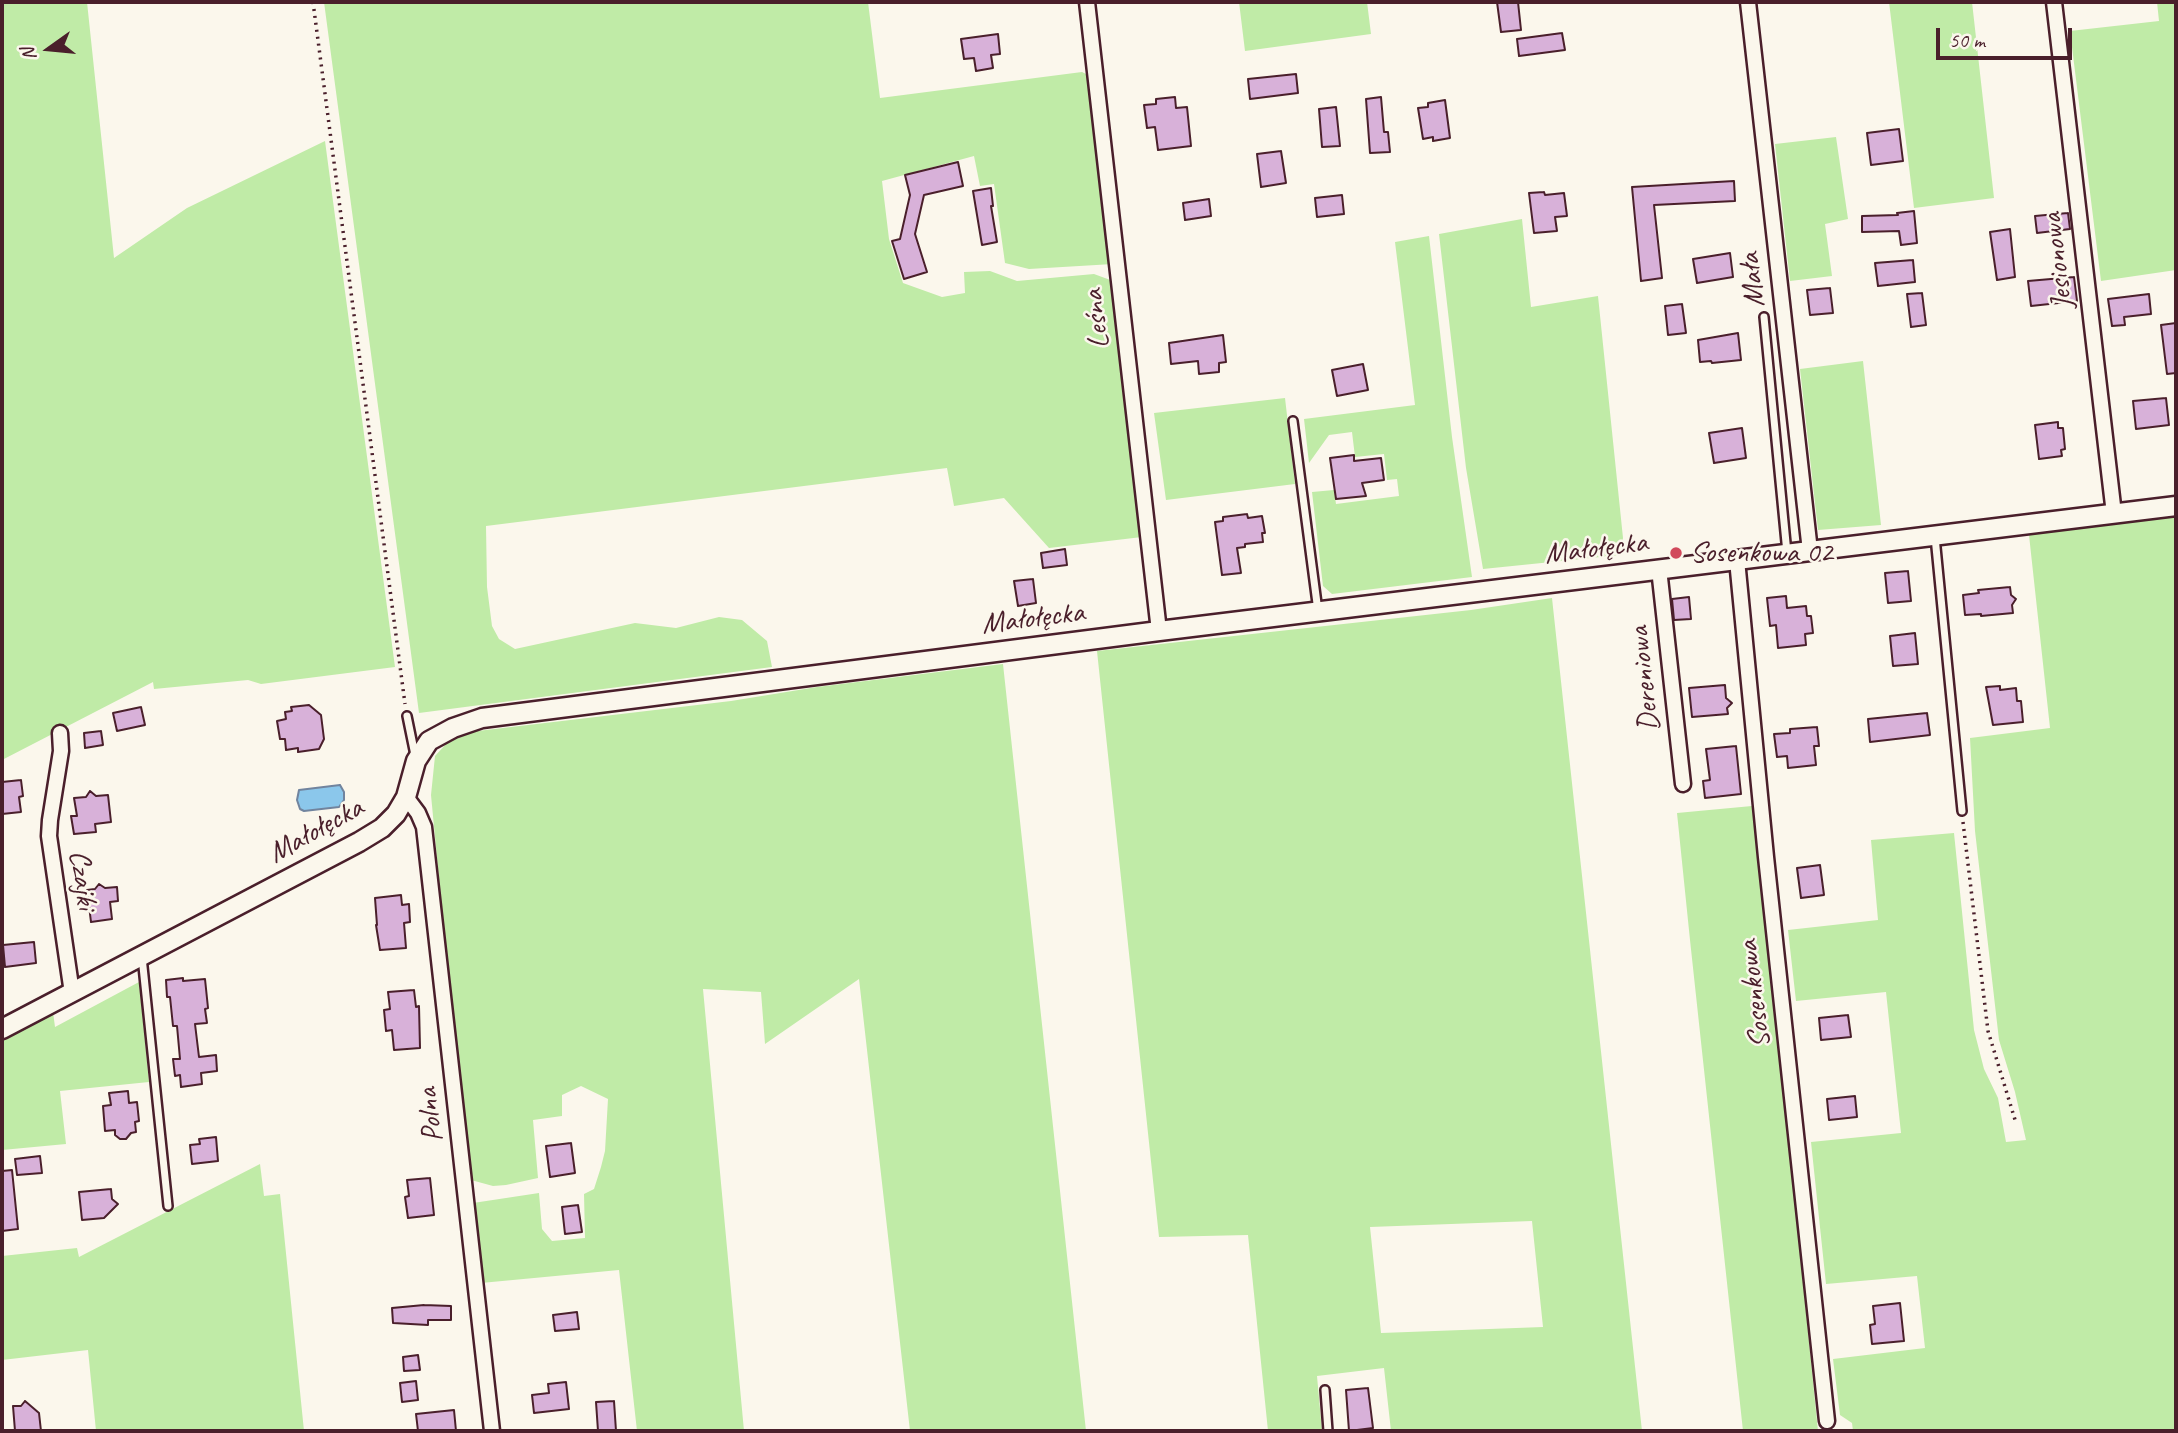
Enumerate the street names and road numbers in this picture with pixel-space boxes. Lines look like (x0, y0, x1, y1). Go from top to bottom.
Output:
street label: Jesionowa (2034, 211, 2082, 311)
street label: Mała (1732, 251, 1774, 309)
street label: Leśna (1076, 287, 1118, 351)
street label: Małołęcka (1543, 525, 1649, 573)
street label: Małołęcka (980, 595, 1086, 643)
street label: Dereniowa (1622, 625, 1668, 733)
street label: Małołęcka (262, 790, 370, 872)
street label: Czajki (60, 848, 104, 912)
street label: Sosenkowa (1731, 938, 1779, 1050)
street label: Polna (410, 1086, 452, 1144)

